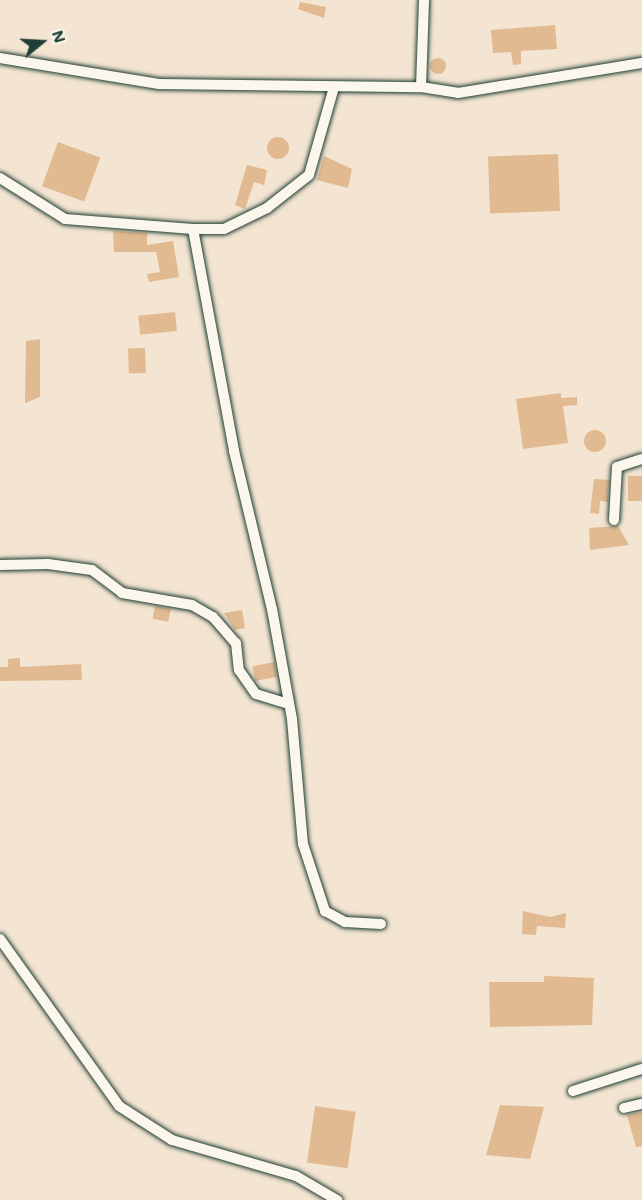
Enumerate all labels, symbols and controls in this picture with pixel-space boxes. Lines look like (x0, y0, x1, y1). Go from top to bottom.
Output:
north arrow (12, 12, 72, 72)
text: N (48, 27, 71, 45)

